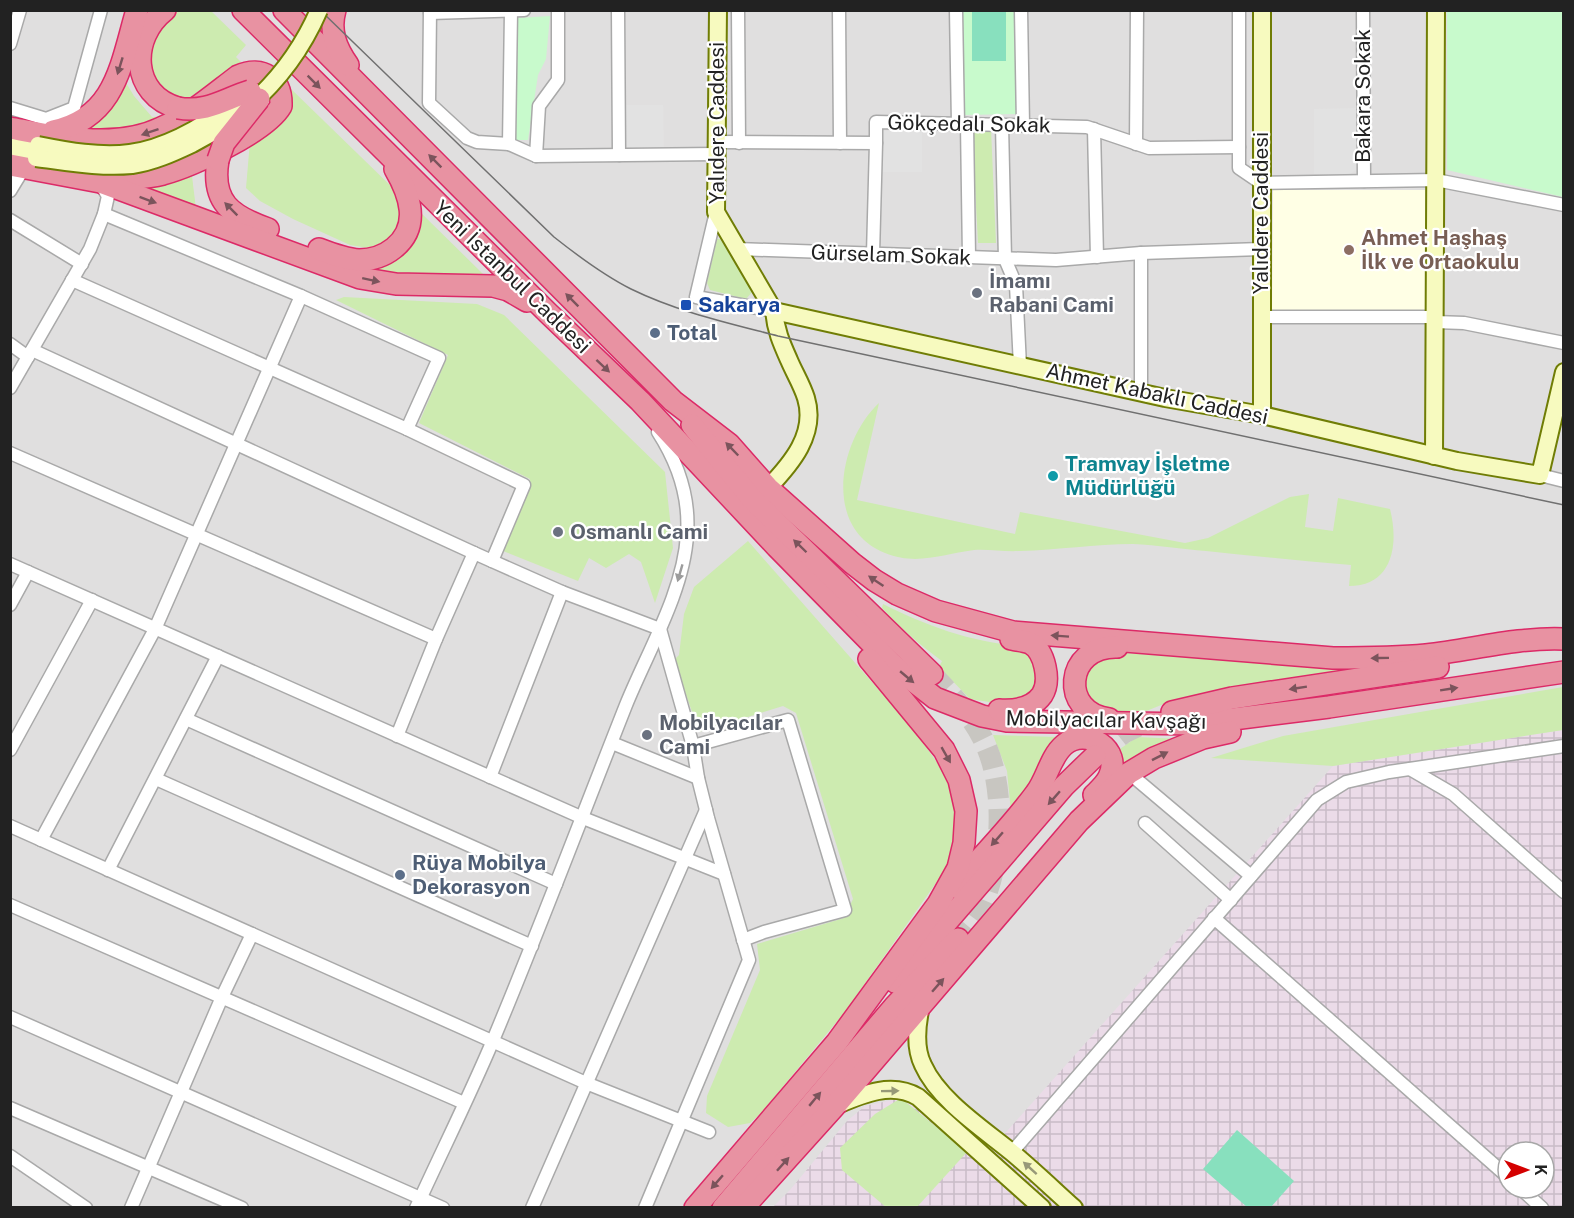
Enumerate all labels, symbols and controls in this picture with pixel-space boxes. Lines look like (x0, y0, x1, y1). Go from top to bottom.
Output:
street label: Bakara Sokak (1350, 29, 1375, 163)
street label: Yalıdere Caddesi (704, 42, 729, 204)
one-way arrow (115, 57, 124, 75)
one-way arrow (307, 74, 321, 88)
street label: Gökçedalı Sokak (887, 110, 1051, 137)
one-way arrow (141, 128, 159, 138)
street label: Yalıdere Caddesi (1248, 132, 1273, 294)
one-way arrow (428, 154, 442, 169)
one-way arrow (139, 195, 157, 205)
street label: Yeni İstanbul Caddesi (429, 195, 596, 358)
one-way arrow (224, 203, 238, 217)
place label: Ahmet Haşhaş İlk ve Ortaokulu (1361, 225, 1519, 274)
street label: Gürselam Sokak (810, 239, 972, 270)
marker: Ahmet Haşhaş İlk ve Ortaokulu (1342, 243, 1356, 257)
place label: İmamı Rabani Cami (989, 268, 1114, 317)
one-way arrow (362, 276, 381, 285)
marker: İmamı Rabani Cami (970, 286, 984, 300)
place label: Sakarya (698, 292, 780, 317)
one-way arrow (566, 293, 580, 307)
marker: Sakarya (679, 298, 693, 312)
place label: Total (667, 320, 718, 345)
marker: Total (648, 326, 662, 340)
one-way arrow (596, 358, 610, 372)
street label: Ahmet Kabaklı Caddesi (1044, 358, 1270, 429)
one-way arrow (726, 443, 740, 457)
place label: Tramvay İşletme Müdürlüğü (1065, 451, 1230, 500)
marker: Tramvay İşletme Müdürlüğü (1046, 469, 1060, 483)
place label: Osmanlı Cami (570, 519, 708, 544)
marker: Osmanlı Cami (551, 525, 565, 539)
one-way arrow (793, 539, 807, 553)
one-way arrow (675, 564, 684, 582)
one-way arrow (868, 575, 884, 587)
one-way arrow (1051, 631, 1070, 640)
one-way arrow (1371, 653, 1390, 663)
one-way arrow (899, 671, 915, 684)
one-way arrow (1288, 684, 1307, 693)
one-way arrow (1440, 684, 1459, 693)
street label: Mobilyacılar Kavşağı (1005, 705, 1207, 734)
place label: Mobilyacılar Cami (659, 710, 783, 759)
marker: Mobilyacılar Cami (640, 728, 654, 742)
one-way arrow (941, 747, 951, 764)
one-way arrow (1151, 751, 1168, 760)
one-way arrow (1048, 790, 1061, 805)
one-way arrow (991, 831, 1004, 846)
place label: Rüya Mobilya Dekorasyon (412, 850, 546, 899)
marker: Rüya Mobilya Dekorasyon (393, 868, 407, 882)
one-way arrow (931, 978, 944, 993)
one-way arrow (880, 1086, 899, 1096)
one-way arrow (808, 1092, 821, 1107)
north arrow (1496, 1140, 1556, 1200)
one-way arrow (776, 1157, 789, 1172)
one-way arrow (1023, 1162, 1038, 1175)
text: K (1531, 1164, 1550, 1176)
one-way arrow (711, 1174, 724, 1189)

